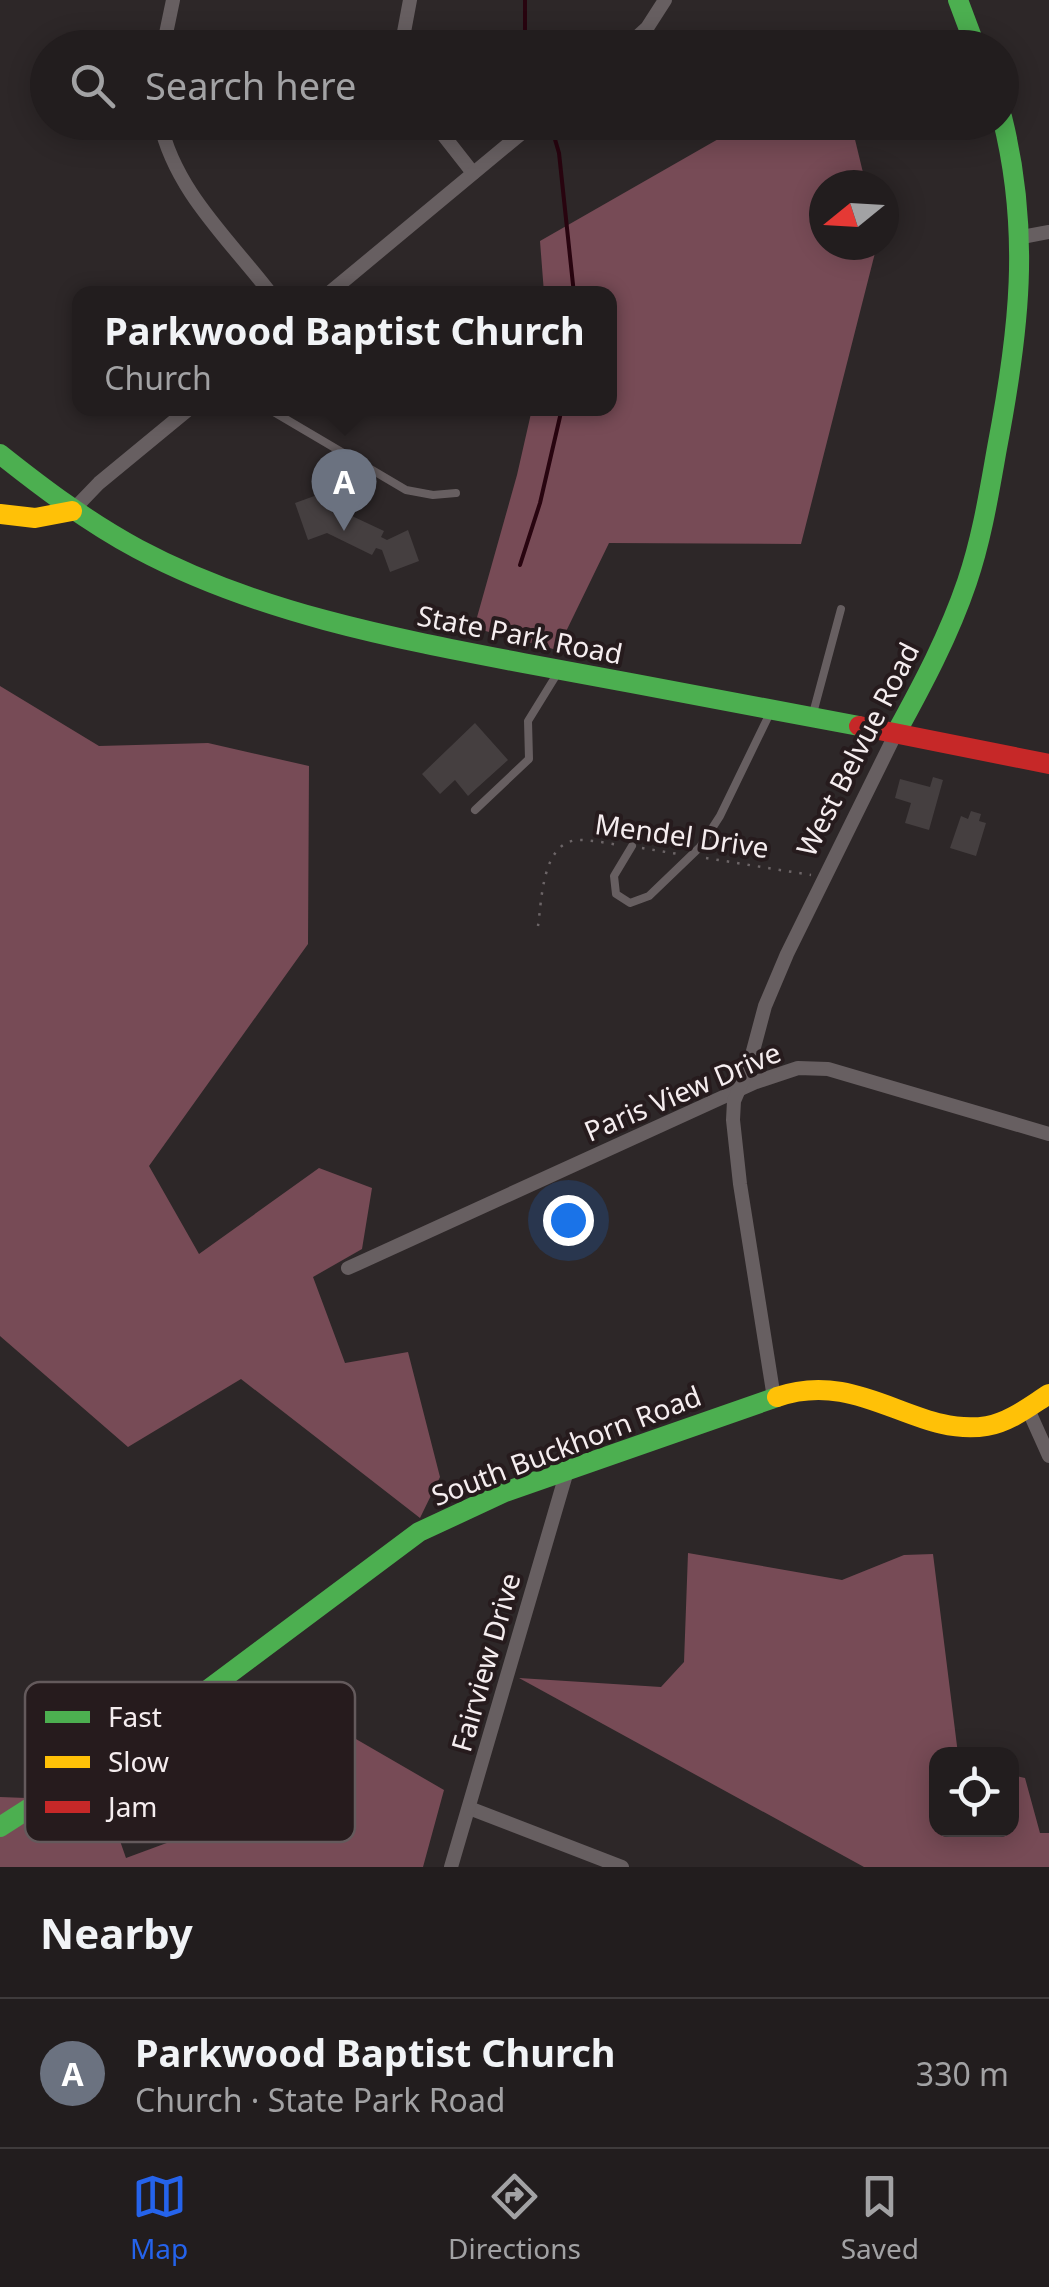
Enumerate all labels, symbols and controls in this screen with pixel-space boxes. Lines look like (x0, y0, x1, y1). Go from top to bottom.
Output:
search box (30, 30, 1019, 140)
icon: search (65, 58, 120, 113)
text: Search here (145, 59, 356, 111)
north arrow (809, 170, 899, 260)
popup (72, 286, 617, 416)
text: Parkwood Baptist Church (104, 304, 585, 356)
text: Church (104, 356, 212, 399)
pin: A (312, 448, 376, 531)
street label: State Park Road (414, 595, 626, 673)
street label: West Belvue Road (787, 636, 927, 862)
street label: Mendel Drive (593, 804, 771, 866)
street label: Paris View Drive (578, 1032, 786, 1150)
your location (543, 1195, 594, 1246)
street label: South Buckhorn Road (426, 1376, 706, 1514)
street label: Fairview Drive (441, 1568, 529, 1756)
legend (25, 1682, 355, 1842)
text: Fast (108, 1697, 162, 1735)
text: Slow (108, 1742, 169, 1780)
map controls (929, 1747, 1019, 1837)
button: locate (929, 1747, 1019, 1837)
text: Jam (105, 1787, 158, 1825)
text: Nearby (40, 1904, 193, 1961)
text: Parkwood Baptist Church (135, 2026, 616, 2078)
text: A (61, 2052, 84, 2095)
text: 330 m (916, 2052, 1009, 2095)
text: Church · State Park Road (135, 2078, 506, 2121)
tab: Map (130, 2169, 188, 2267)
tab: Directions (448, 2169, 581, 2267)
tab: Saved (841, 2169, 919, 2267)

